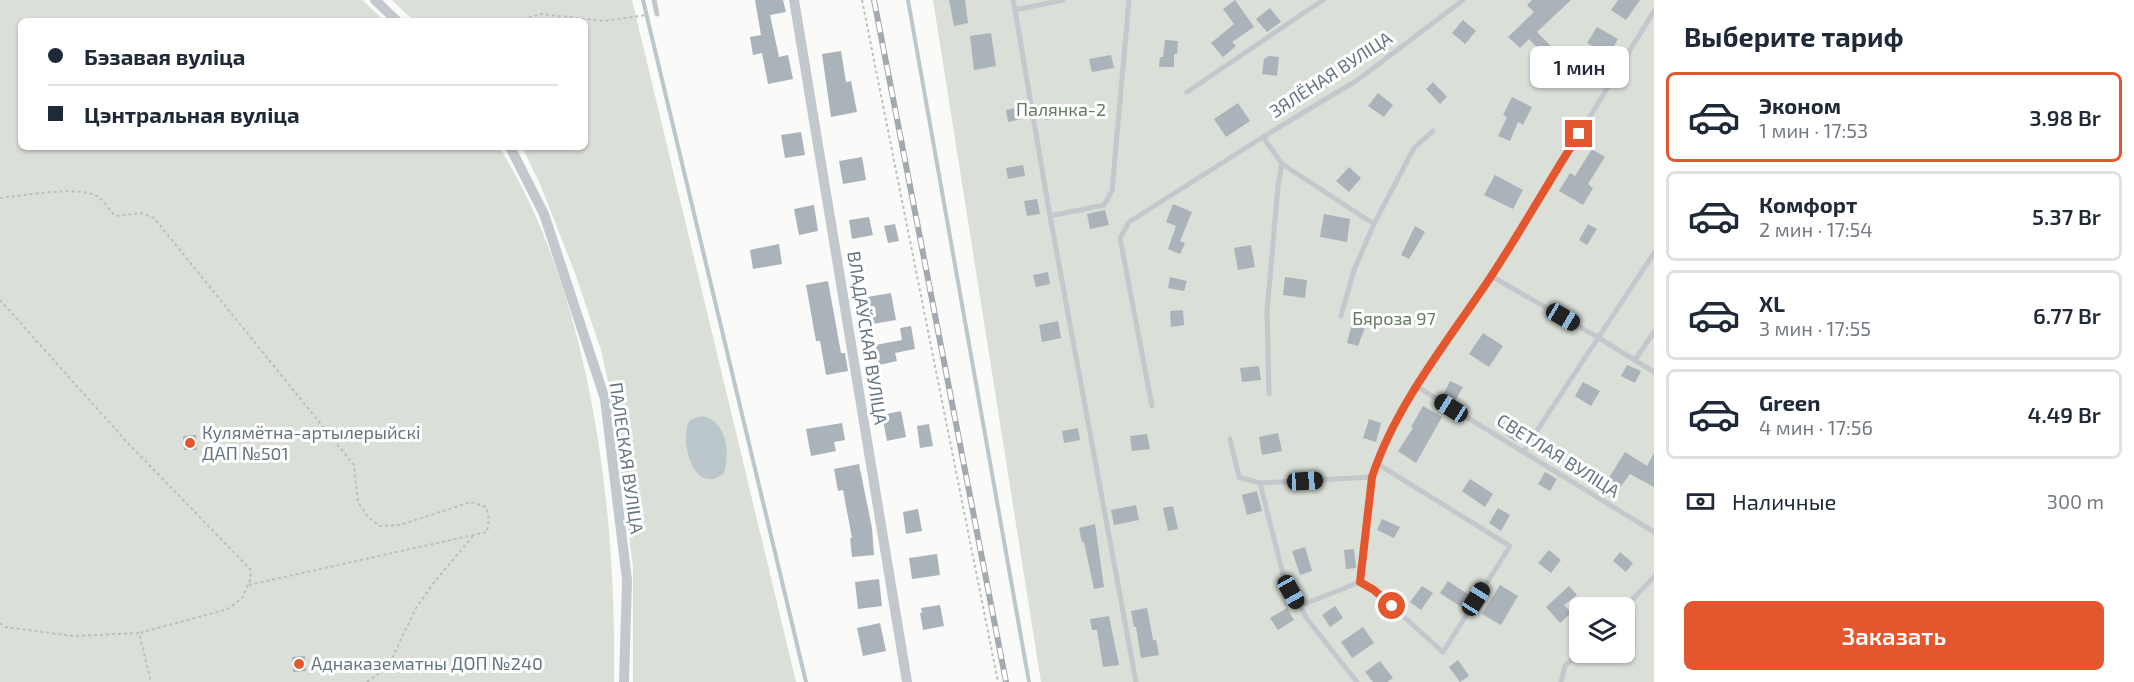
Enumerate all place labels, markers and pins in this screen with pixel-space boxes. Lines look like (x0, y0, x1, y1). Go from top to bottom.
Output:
place label: Кулямётна-артылерыйскі ДАП №501 (202, 421, 421, 464)
marker: Кулямётна-артылерыйскі ДАП №501 (183, 436, 197, 450)
place label: Аднаказематны ДОП №240 (311, 652, 543, 674)
marker: Аднаказематны ДОП №240 (292, 657, 306, 671)

